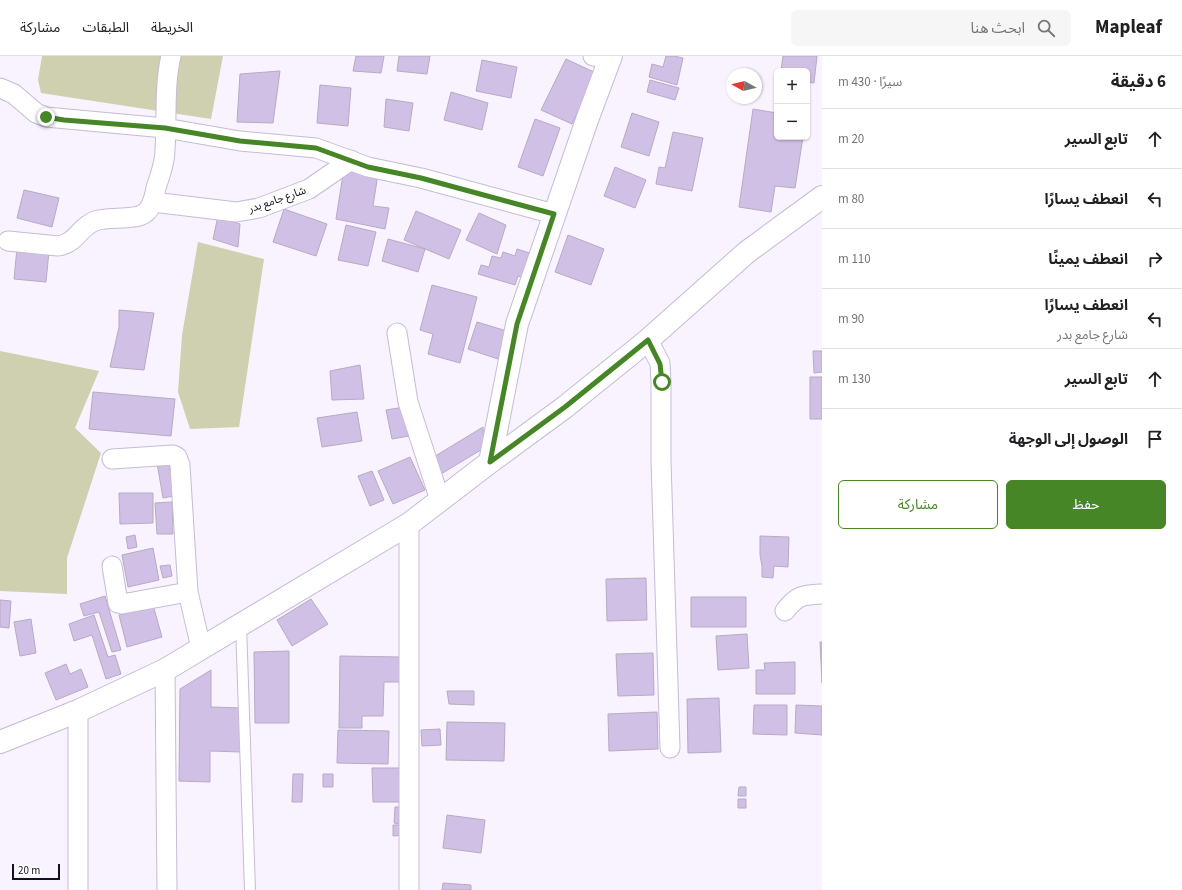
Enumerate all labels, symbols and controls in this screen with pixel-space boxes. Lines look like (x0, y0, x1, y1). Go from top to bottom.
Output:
search box (791, 10, 1071, 46)
text: Mapleaf (1095, 14, 1162, 41)
icon: search (1035, 17, 1057, 39)
text: مشاركة (20, 18, 60, 38)
text: الطبقات (82, 18, 129, 38)
text: الخريطة (151, 18, 193, 38)
text: ابحث هنا (970, 18, 1025, 39)
north arrow (726, 68, 762, 104)
map controls (774, 68, 810, 140)
button: + (774, 68, 810, 104)
text: 6 دقيقة (1111, 70, 1166, 94)
text: سيرًا · 430 m (838, 73, 902, 91)
button: − (774, 104, 810, 140)
route end (37, 108, 55, 126)
icon: ahead (1144, 128, 1166, 150)
text: تابع السير (1065, 129, 1128, 150)
text: 20 m (838, 130, 864, 148)
street label: شارع جامع بدر (245, 182, 308, 217)
icon: left (1144, 188, 1166, 210)
text: انعطف يسارًا (1044, 189, 1128, 210)
text: 80 m (838, 190, 864, 208)
icon: right (1144, 248, 1166, 270)
text: انعطف يمينًا (1048, 249, 1128, 270)
text: 110 m (838, 250, 871, 268)
text: انعطف يسارًا (1044, 295, 1128, 316)
icon: left (1144, 308, 1166, 330)
text: 90 m (838, 310, 864, 328)
text: شارع جامع بدر (1057, 326, 1128, 344)
icon: ahead (1144, 368, 1166, 390)
text: تابع السير (1065, 369, 1128, 390)
text: 130 m (838, 370, 871, 388)
route start (653, 373, 671, 391)
icon: arrive (1144, 428, 1166, 450)
text: الوصول إلى الوجهة (1009, 429, 1128, 450)
button: مشاركة (838, 480, 998, 529)
button: حفظ (1006, 480, 1166, 529)
scale bar (12, 862, 60, 881)
text: 20 m (18, 863, 40, 878)

